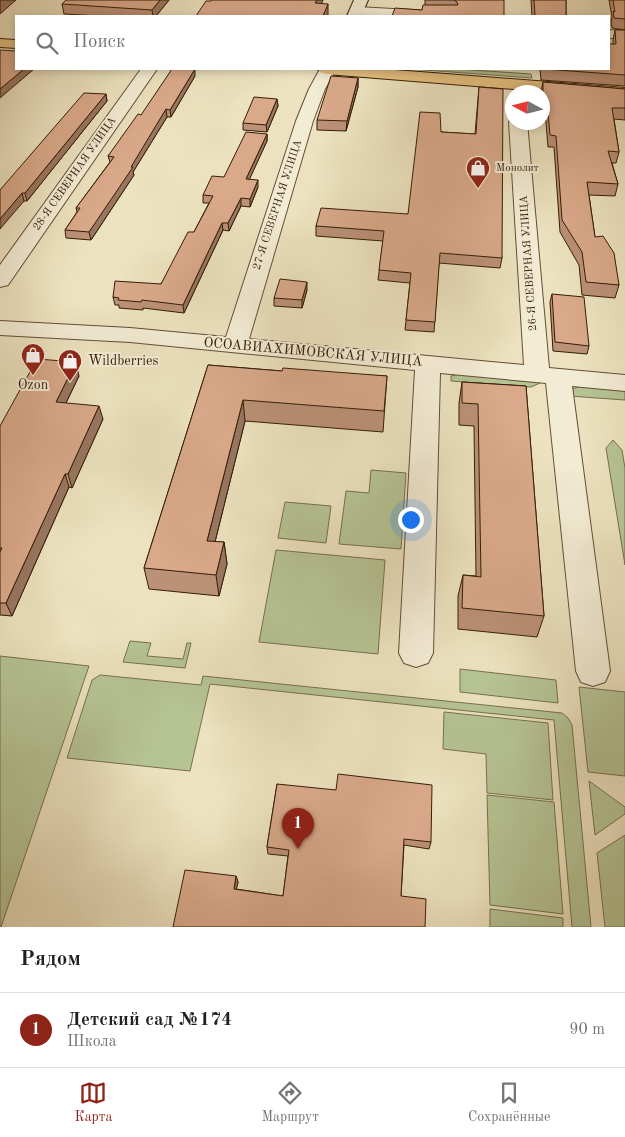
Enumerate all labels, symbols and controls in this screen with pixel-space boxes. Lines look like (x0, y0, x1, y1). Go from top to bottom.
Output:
search box (15, 15, 610, 70)
icon: search (33, 29, 61, 57)
text: Поиск (73, 33, 125, 52)
north arrow (505, 85, 550, 130)
street label: 28-Я СЕВЕРНАЯ УЛИЦА (32, 115, 119, 233)
street label: 27-Я СЕВЕРНАЯ УЛИЦА (252, 138, 304, 271)
shop icon: Монолит (465, 155, 491, 189)
place label: Монолит (496, 163, 539, 174)
street label: 26-Я СЕВЕРНАЯ УЛИЦА (519, 194, 539, 331)
street label: ОСОАВИАХИМОВСКАЯ УЛИЦА (203, 335, 423, 369)
shop icon: Ozon (20, 342, 46, 376)
shop icon: Wildberries (57, 348, 83, 382)
place label: Wildberries (88, 354, 159, 368)
place label: Ozon (18, 378, 49, 392)
your location (398, 507, 424, 533)
pin: 1 (282, 808, 314, 849)
text: Рядом (20, 949, 81, 970)
text: Детский сад №174 (67, 1011, 232, 1030)
text: 1 (31, 1022, 41, 1038)
text: 90 m (569, 1022, 605, 1038)
text: Школа (67, 1034, 117, 1050)
tab: Карта (75, 1079, 112, 1126)
tab: Маршрут (261, 1079, 319, 1126)
tab: Сохранённые (468, 1079, 550, 1126)

